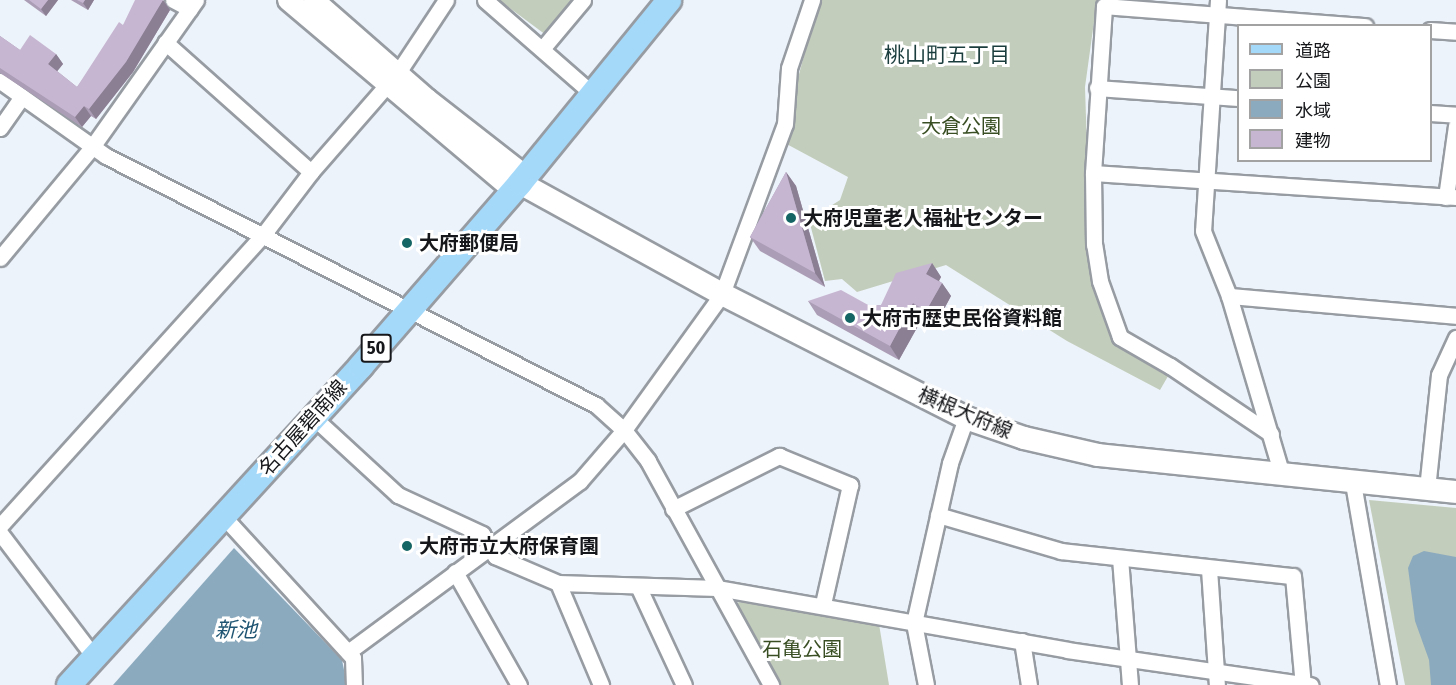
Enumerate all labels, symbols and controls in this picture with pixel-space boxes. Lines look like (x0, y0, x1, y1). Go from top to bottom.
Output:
legend (1237, 24, 1432, 162)
text: 道路 (1295, 40, 1331, 62)
district label: 桃山町五丁目 (884, 42, 1010, 68)
text: 公園 (1295, 70, 1331, 92)
text: 水域 (1295, 100, 1331, 122)
park label: 大倉公園 (921, 114, 1001, 138)
text: 建物 (1295, 130, 1331, 152)
place label: 大府児童老人福祉センター (803, 206, 1043, 230)
marker: 大府児童老人福祉センター (784, 211, 798, 225)
place label: 大府郵便局 (419, 231, 519, 255)
marker: 大府郵便局 (400, 236, 414, 250)
place label: 大府市歴史民俗資料館 (862, 306, 1062, 330)
marker: 大府市歴史民俗資料館 (843, 311, 857, 325)
road number: 50 (360, 333, 392, 363)
street label: 名古屋碧南線 (254, 375, 352, 481)
street label: 横根大府線 (914, 382, 1016, 444)
place label: 大府市立大府保育園 (419, 534, 599, 558)
marker: 大府市立大府保育園 (400, 539, 414, 553)
water label: 新池 (215, 617, 257, 643)
park label: 石亀公園 (762, 637, 842, 661)

